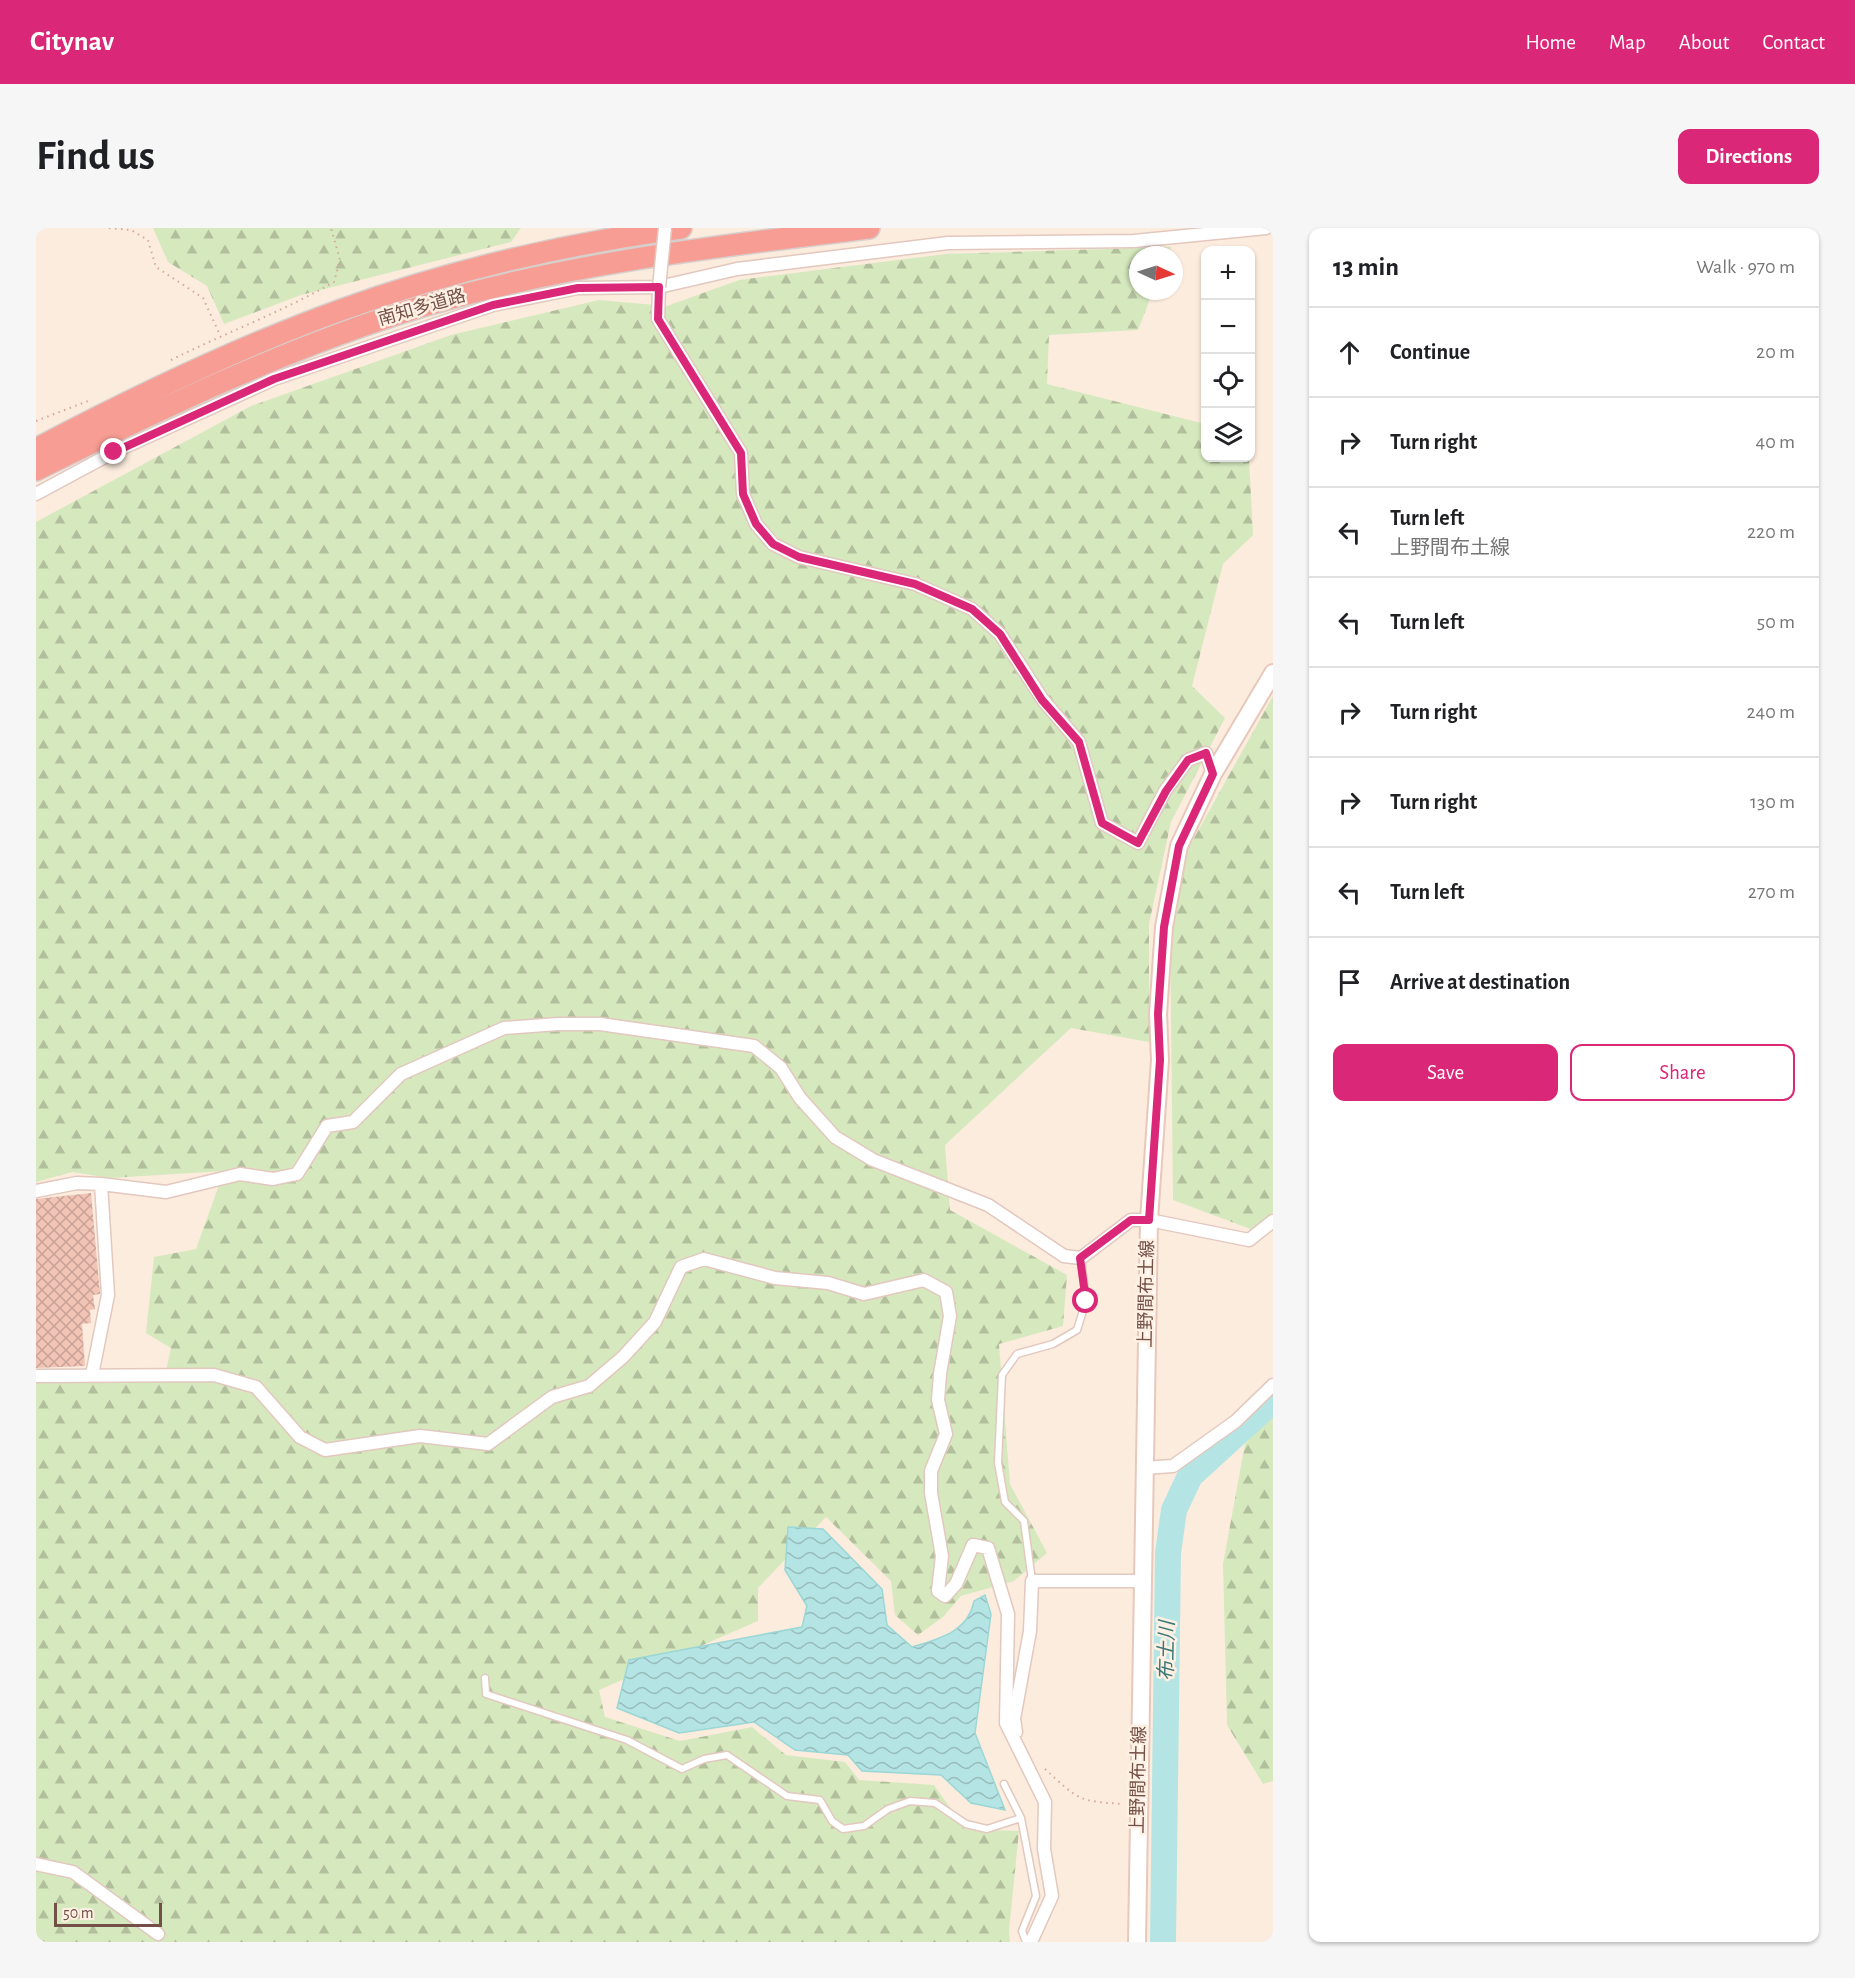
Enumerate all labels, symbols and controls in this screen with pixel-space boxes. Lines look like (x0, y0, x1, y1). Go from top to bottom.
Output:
text: Citynav (30, 28, 114, 56)
text: Home (1525, 32, 1576, 53)
text: Map (1609, 32, 1646, 53)
text: About (1679, 32, 1729, 53)
text: Contact (1762, 32, 1825, 53)
button: Directions (1678, 129, 1819, 184)
text: Find us (36, 135, 155, 177)
north arrow (1129, 246, 1183, 300)
map controls (1201, 246, 1255, 462)
button: + (1201, 246, 1255, 300)
text: 13 min (1333, 254, 1399, 280)
text: Walk · 970 m (1696, 257, 1795, 277)
street label: 南知多道路 (376, 285, 468, 329)
button: − (1201, 300, 1255, 354)
icon: ahead (1333, 336, 1366, 369)
text: Continue (1390, 341, 1470, 363)
text: 20 m (1756, 342, 1795, 362)
button: locate (1201, 354, 1255, 408)
button: layers (1201, 408, 1255, 462)
icon: right (1333, 426, 1366, 459)
text: Turn right (1390, 431, 1477, 453)
text: 40 m (1756, 432, 1795, 452)
route end (100, 438, 126, 464)
text: Turn left (1390, 507, 1464, 529)
icon: left (1333, 516, 1366, 549)
text: 220 m (1747, 522, 1795, 542)
text: 上野間布土線 (1390, 538, 1510, 558)
icon: left (1333, 606, 1366, 639)
text: Turn left (1390, 611, 1464, 633)
text: 50 m (1757, 612, 1795, 632)
icon: right (1333, 696, 1366, 729)
text: Turn right (1390, 701, 1477, 723)
text: 240 m (1746, 702, 1795, 722)
icon: right (1333, 786, 1366, 819)
text: Turn right (1390, 791, 1477, 813)
text: 130 m (1750, 792, 1795, 812)
icon: left (1333, 876, 1366, 909)
text: Turn left (1390, 881, 1464, 903)
text: 270 m (1748, 882, 1795, 902)
icon: arrive (1333, 966, 1366, 999)
text: Arrive at destination (1390, 971, 1570, 993)
button: Save (1333, 1044, 1558, 1101)
button: Share (1570, 1044, 1795, 1101)
street label: 上野間布土線 (1135, 1240, 1157, 1348)
route start (1072, 1287, 1098, 1313)
water label: 布土川 (1155, 1619, 1178, 1681)
street label: 上野間布土線 (1127, 1726, 1149, 1834)
scale bar (54, 1900, 162, 1928)
text: 50 m (63, 1905, 94, 1921)

